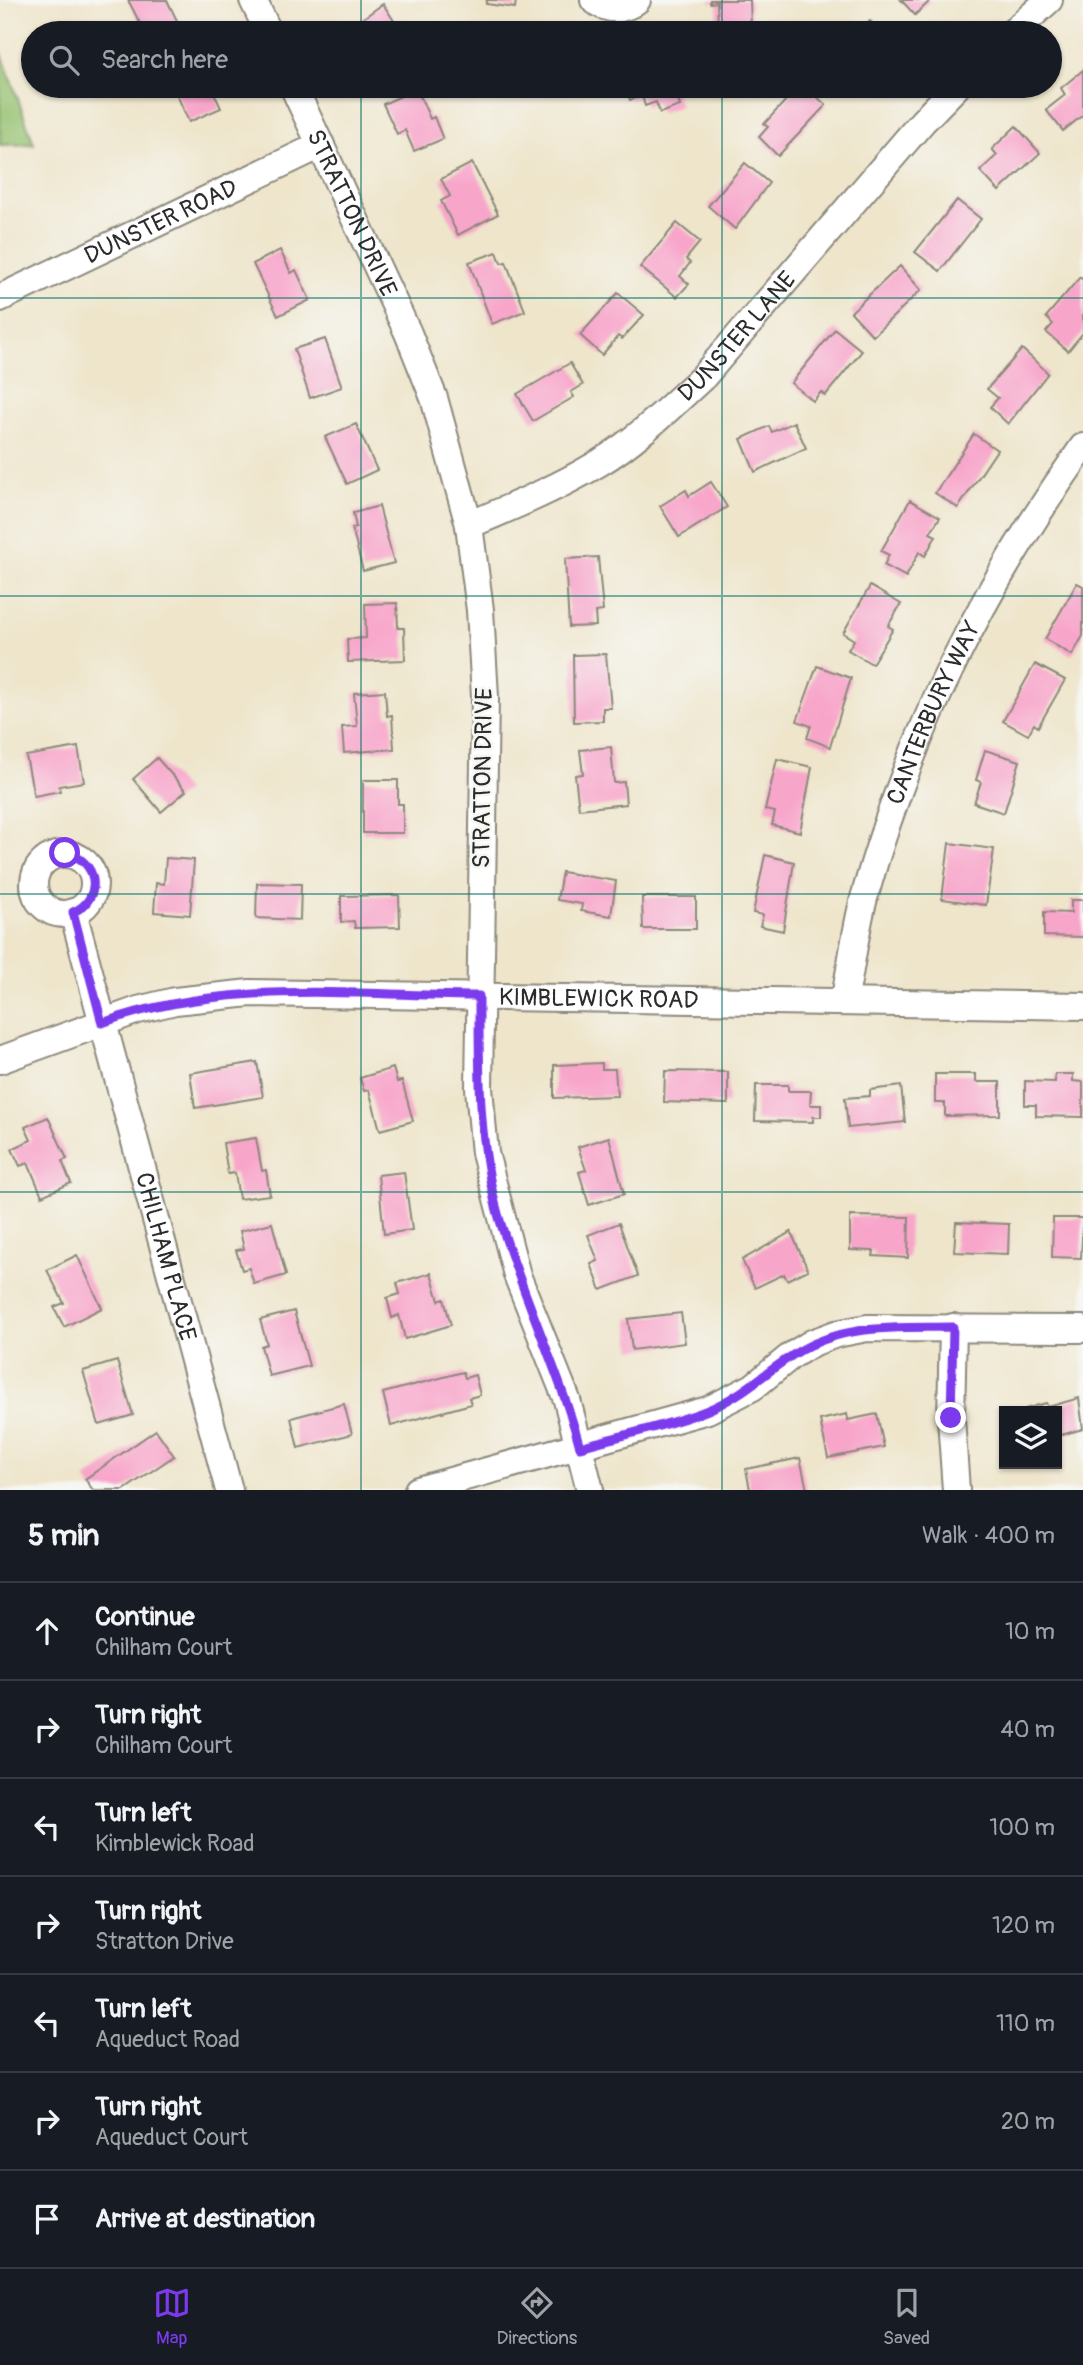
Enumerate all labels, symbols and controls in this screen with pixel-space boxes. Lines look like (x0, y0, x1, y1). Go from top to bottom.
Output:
search box (21, 21, 1062, 98)
icon: search (45, 41, 83, 79)
text: Search here (101, 44, 228, 76)
street label: STRATTON DRIVE (301, 125, 403, 301)
street label: DUNSTER ROAD (80, 173, 242, 270)
street label: DUNSTER LANE (672, 265, 802, 407)
street label: CANTERBURY WAY (880, 616, 986, 808)
street label: STRATTON DRIVE (467, 687, 499, 869)
route start (49, 837, 80, 868)
street label: KIMBLEWICK ROAD (499, 982, 699, 1014)
street label: CHILHAM PLACE (129, 1169, 203, 1344)
route end (935, 1402, 966, 1433)
map controls (999, 1406, 1062, 1469)
button: layers (999, 1406, 1062, 1469)
text: 5 min (28, 1517, 99, 1554)
text: Walk · 400 m (922, 1521, 1055, 1550)
text: Continue (95, 1601, 195, 1633)
icon: ahead (28, 1612, 66, 1650)
text: 10 m (1005, 1617, 1055, 1646)
text: Chilham Court (95, 1633, 232, 1662)
text: Turn right (95, 1699, 201, 1731)
icon: right (28, 1710, 66, 1748)
text: 40 m (1001, 1715, 1055, 1744)
text: Chilham Court (95, 1731, 232, 1760)
text: Turn left (95, 1797, 191, 1829)
icon: left (28, 1808, 66, 1846)
text: 100 m (989, 1813, 1055, 1842)
text: Kimblewick Road (95, 1829, 254, 1858)
text: Turn right (95, 1895, 201, 1927)
icon: right (28, 1906, 66, 1944)
text: 120 m (992, 1911, 1055, 1940)
text: Stratton Drive (95, 1927, 234, 1956)
text: Turn left (95, 1993, 191, 2025)
icon: left (28, 2004, 66, 2042)
text: 110 m (996, 2009, 1055, 2038)
text: Aqueduct Road (95, 2025, 240, 2054)
text: Turn right (95, 2091, 201, 2123)
icon: right (28, 2102, 66, 2140)
text: 20 m (1001, 2107, 1055, 2136)
text: Aqueduct Court (95, 2123, 248, 2152)
icon: arrive (28, 2200, 66, 2238)
text: Arrive at destination (95, 2203, 315, 2235)
tab: Map (153, 2284, 191, 2350)
tab: Directions (497, 2284, 577, 2350)
tab: Saved (883, 2284, 930, 2350)

